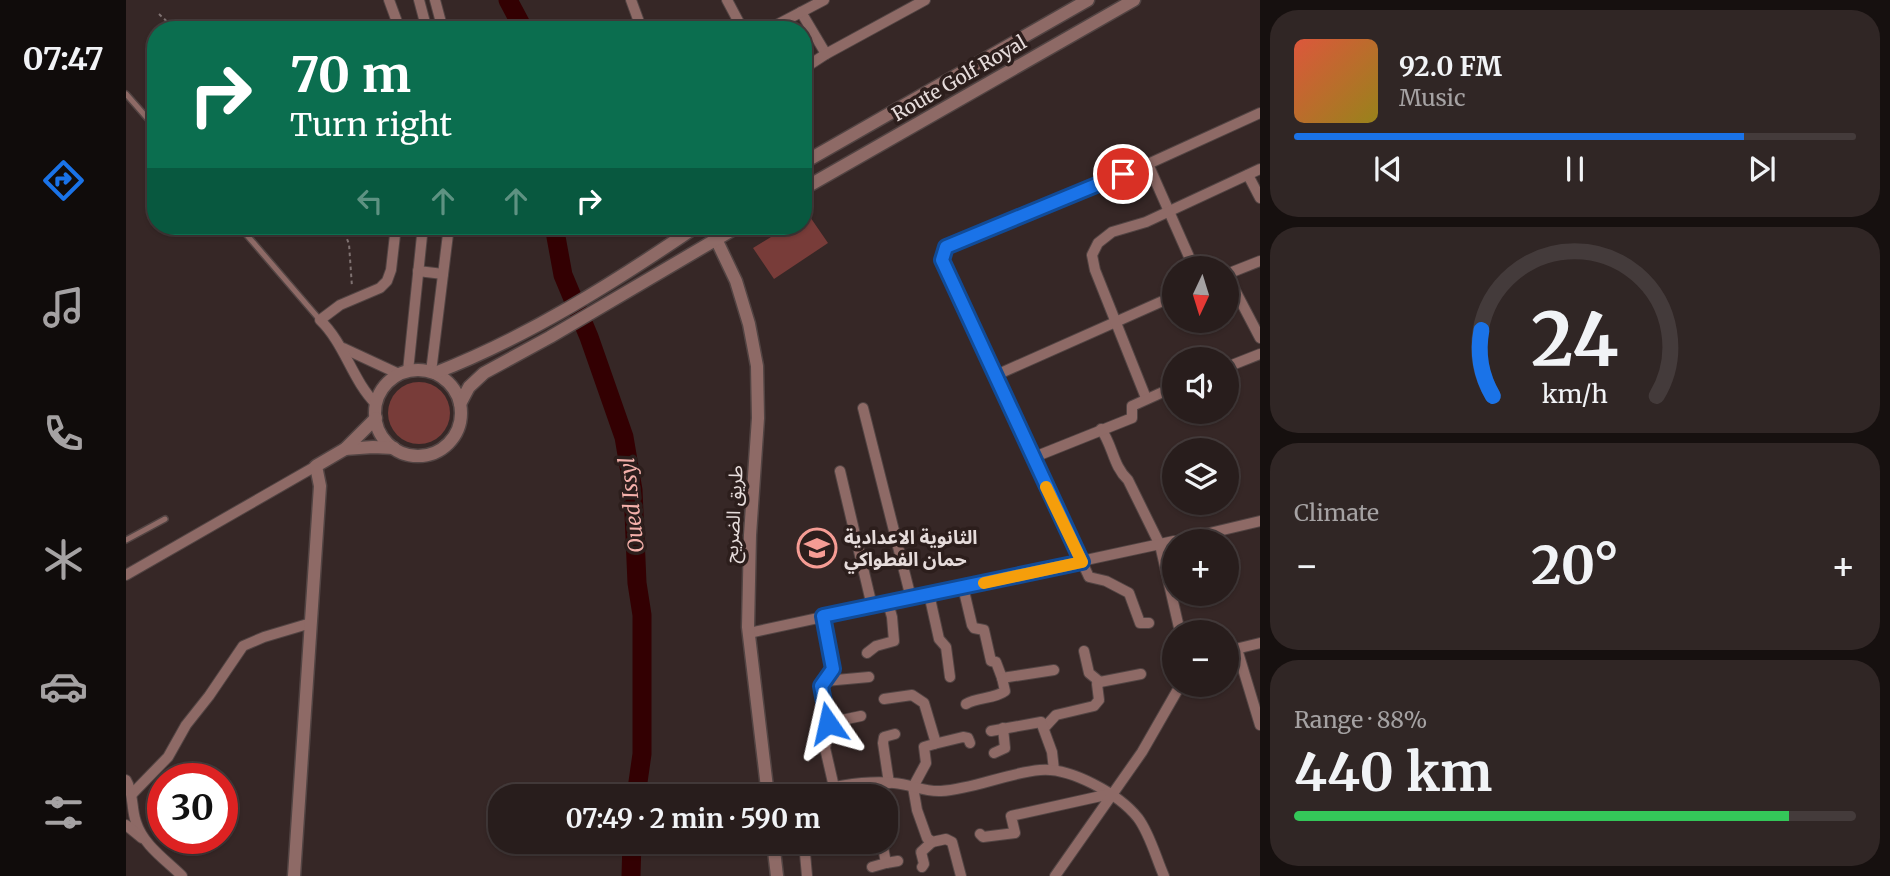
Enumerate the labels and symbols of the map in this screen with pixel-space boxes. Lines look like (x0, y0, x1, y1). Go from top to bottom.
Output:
street label: Route Golf Royal (888, 30, 1031, 126)
pin (1093, 144, 1153, 204)
north arrow (1162, 256, 1239, 332)
water label: Oued Issyl (613, 456, 650, 554)
street label: طريق الضريح (718, 464, 751, 564)
place label: الثانوية الاعدادية حمان الفطواكي (844, 525, 978, 574)
school or university icon: الثانوية الاعدادية حمان الفطواكي (796, 527, 838, 569)
position arrow (791, 686, 865, 760)
speed limit sign: 30 (147, 763, 238, 854)

